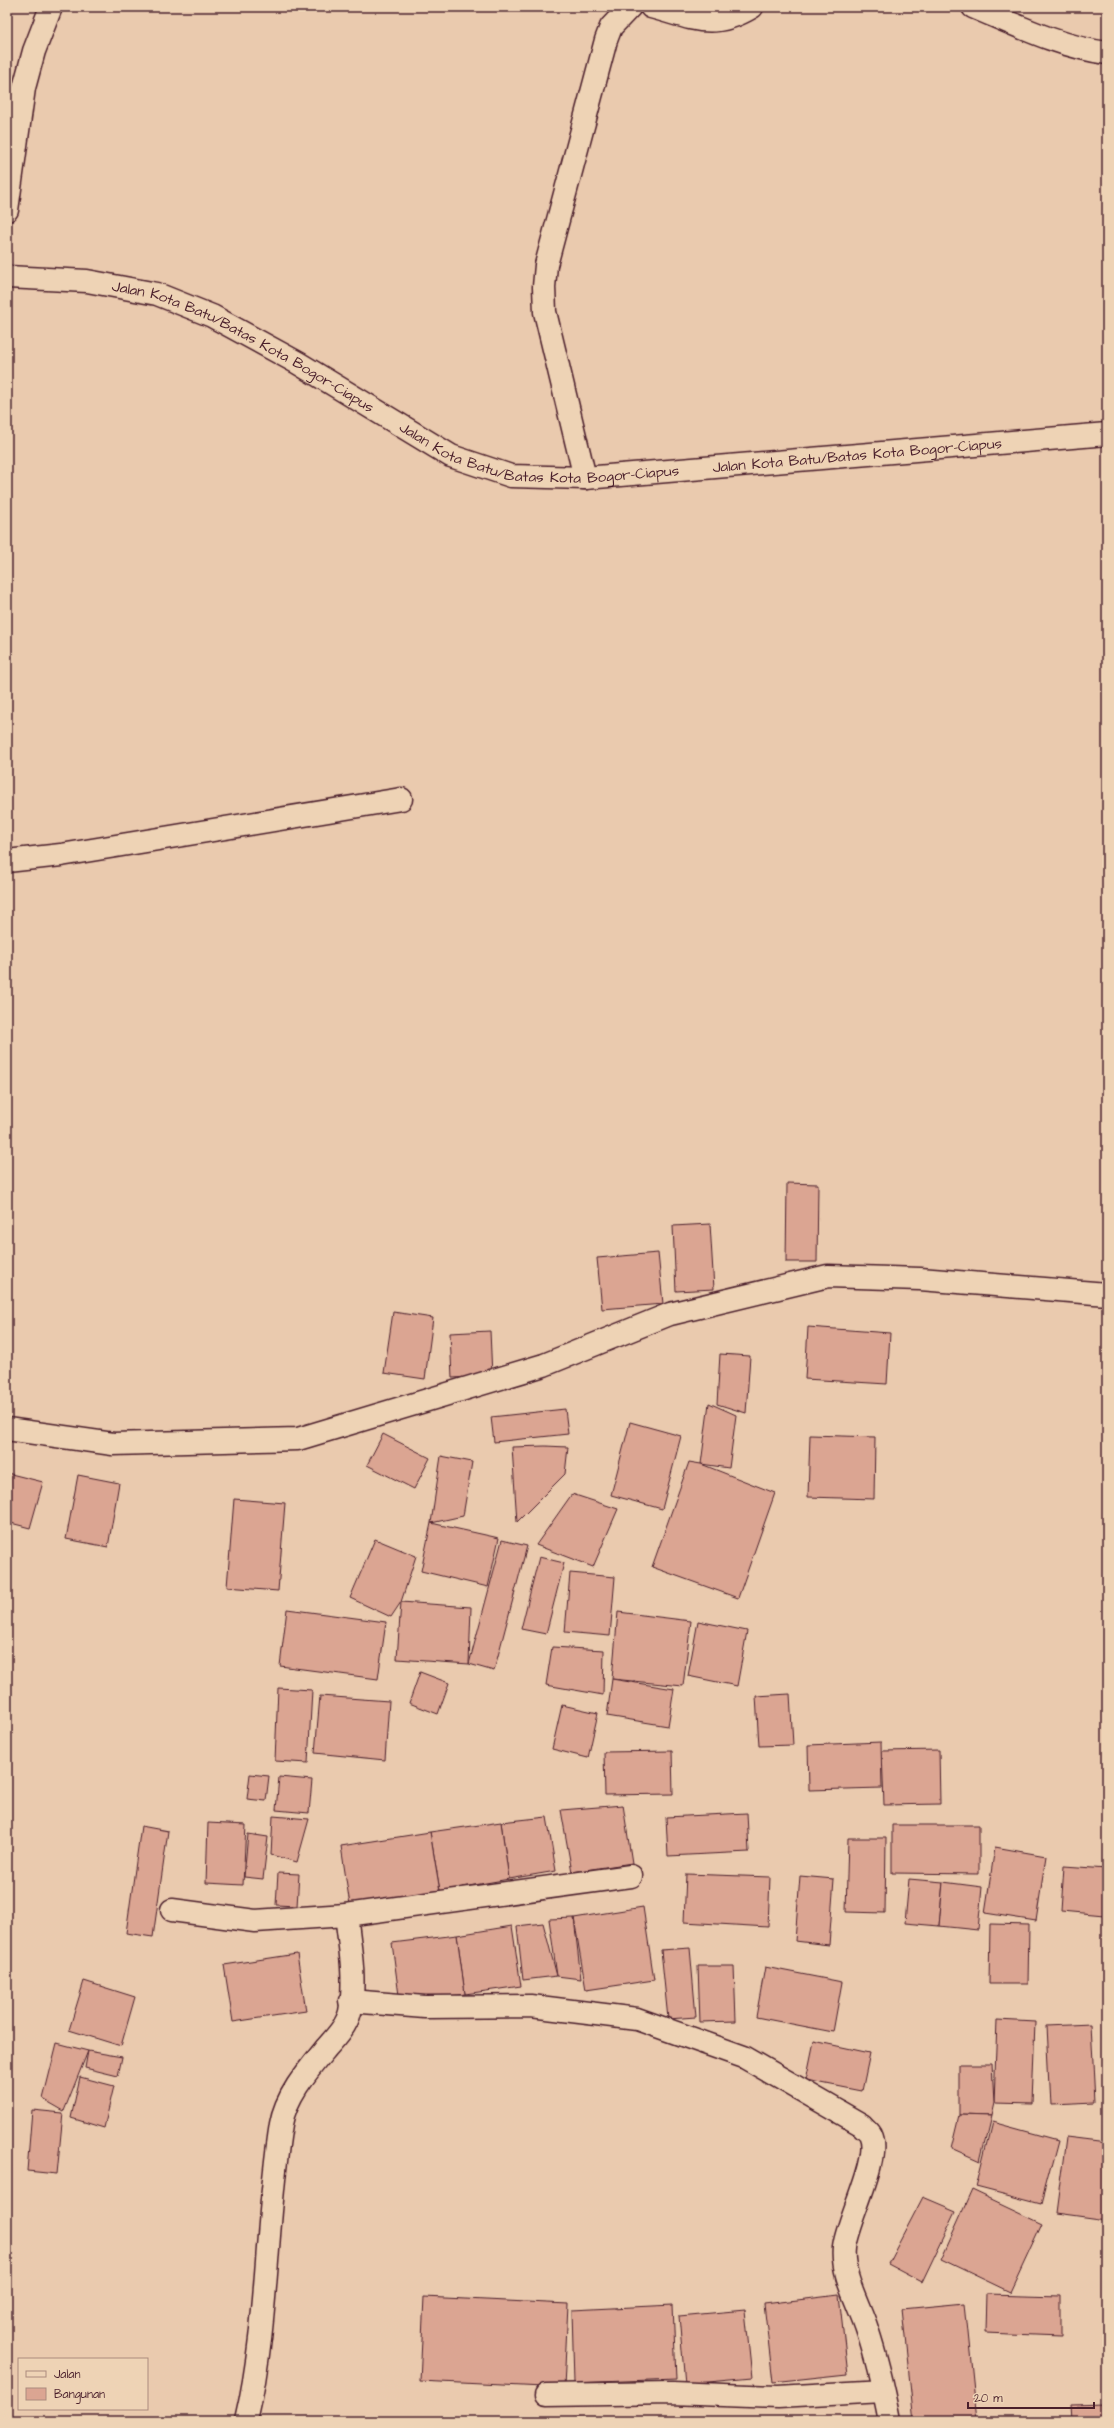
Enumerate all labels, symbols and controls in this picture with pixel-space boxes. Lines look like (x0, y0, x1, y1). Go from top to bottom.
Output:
street label: Jalan Kota Batu/Batas Kota Bogor–Ciapus (110, 275, 379, 418)
street label: Jalan Kota Batu/Batas Kota Bogor–Ciapus (395, 417, 680, 489)
street label: Jalan Kota Batu/Batas Kota Bogor–Ciapus (712, 432, 1003, 478)
legend (18, 2358, 148, 2410)
text: Jalan (54, 2366, 80, 2383)
scale bar (968, 2384, 1094, 2410)
text: Bangunan (54, 2386, 105, 2404)
text: 20 m (974, 2390, 1003, 2407)

